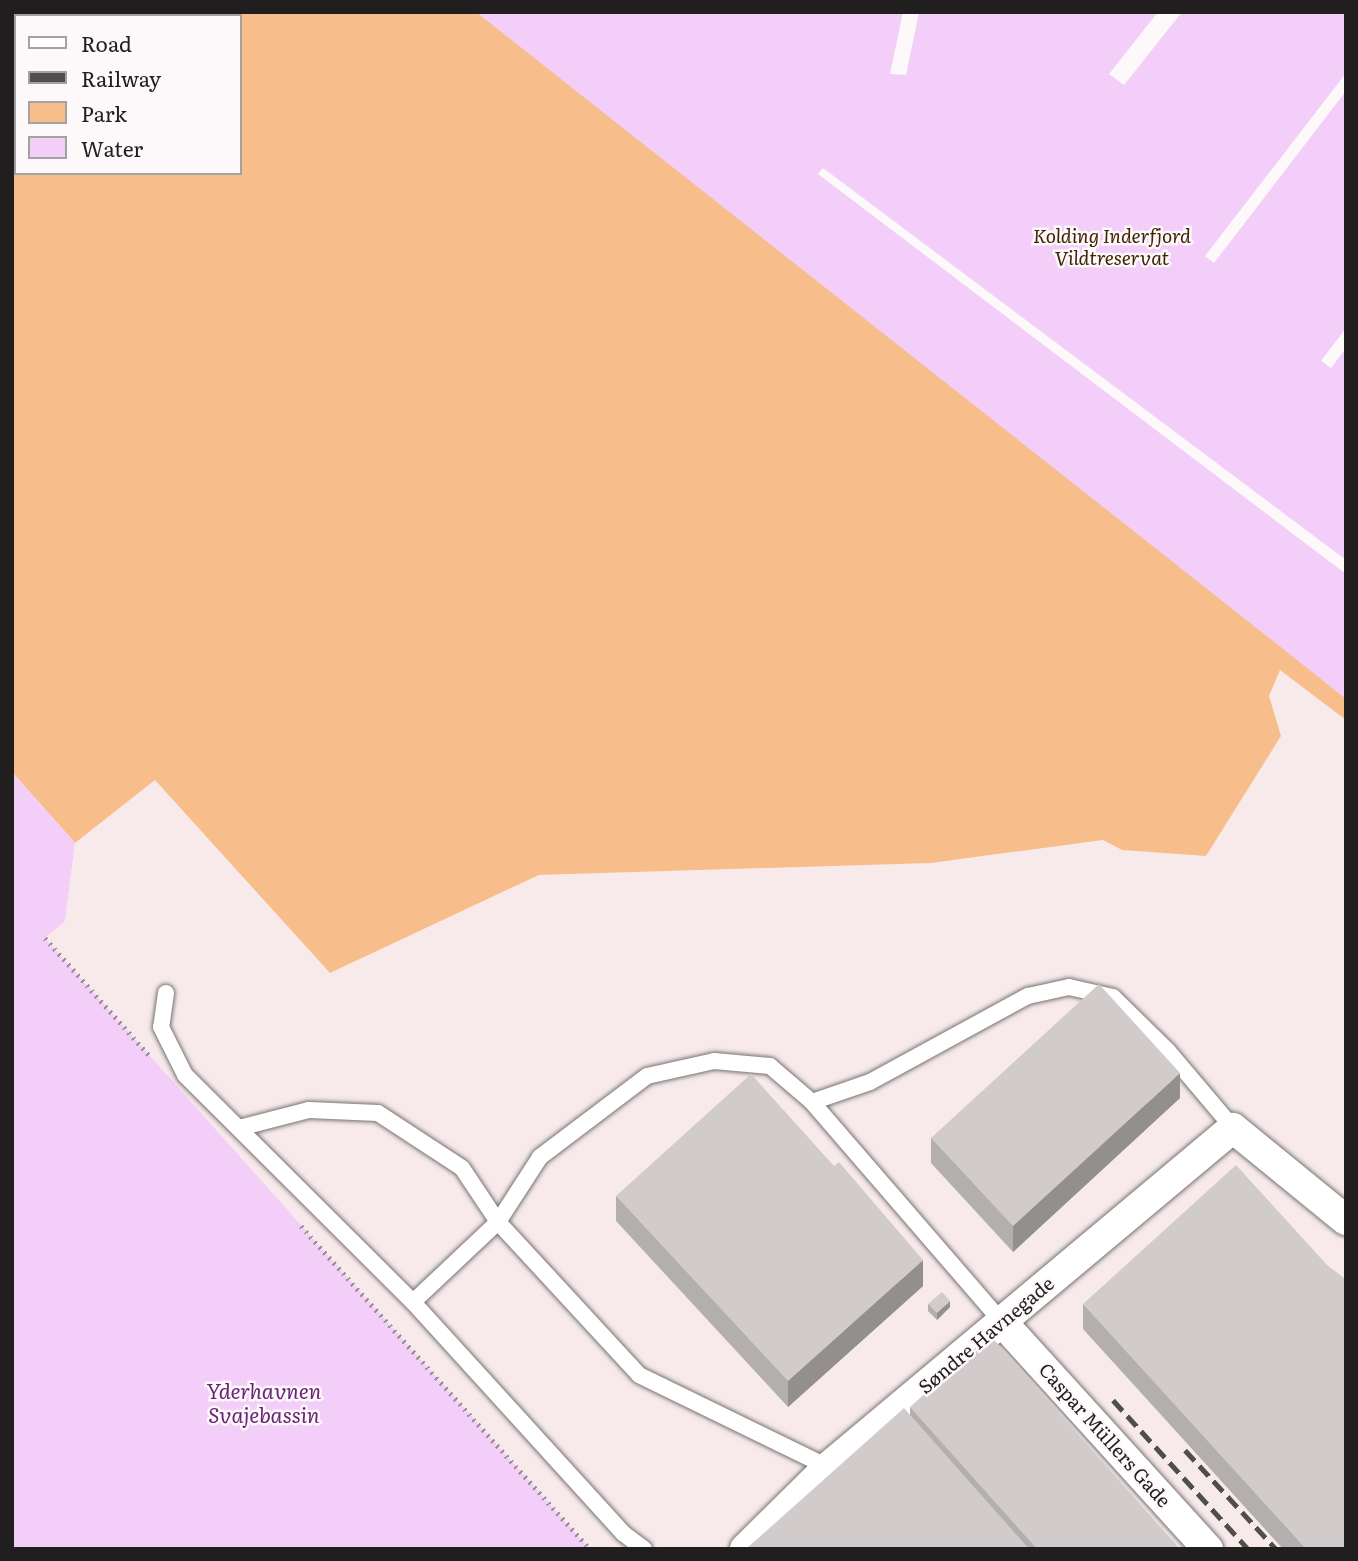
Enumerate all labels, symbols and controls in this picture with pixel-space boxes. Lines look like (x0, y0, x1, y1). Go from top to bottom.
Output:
legend (14, 14, 242, 175)
text: Road (81, 27, 132, 58)
text: Railway (81, 62, 161, 93)
text: Park (81, 97, 127, 128)
text: Water (81, 132, 143, 163)
park label: Kolding Inderfjord Vildtreservat (1033, 225, 1191, 269)
street label: Søndre Havnegade (914, 1272, 1058, 1398)
street label: Caspar Müllers Gade (1034, 1358, 1176, 1512)
water label: Yderhavnen Svajebassin (207, 1377, 321, 1427)

